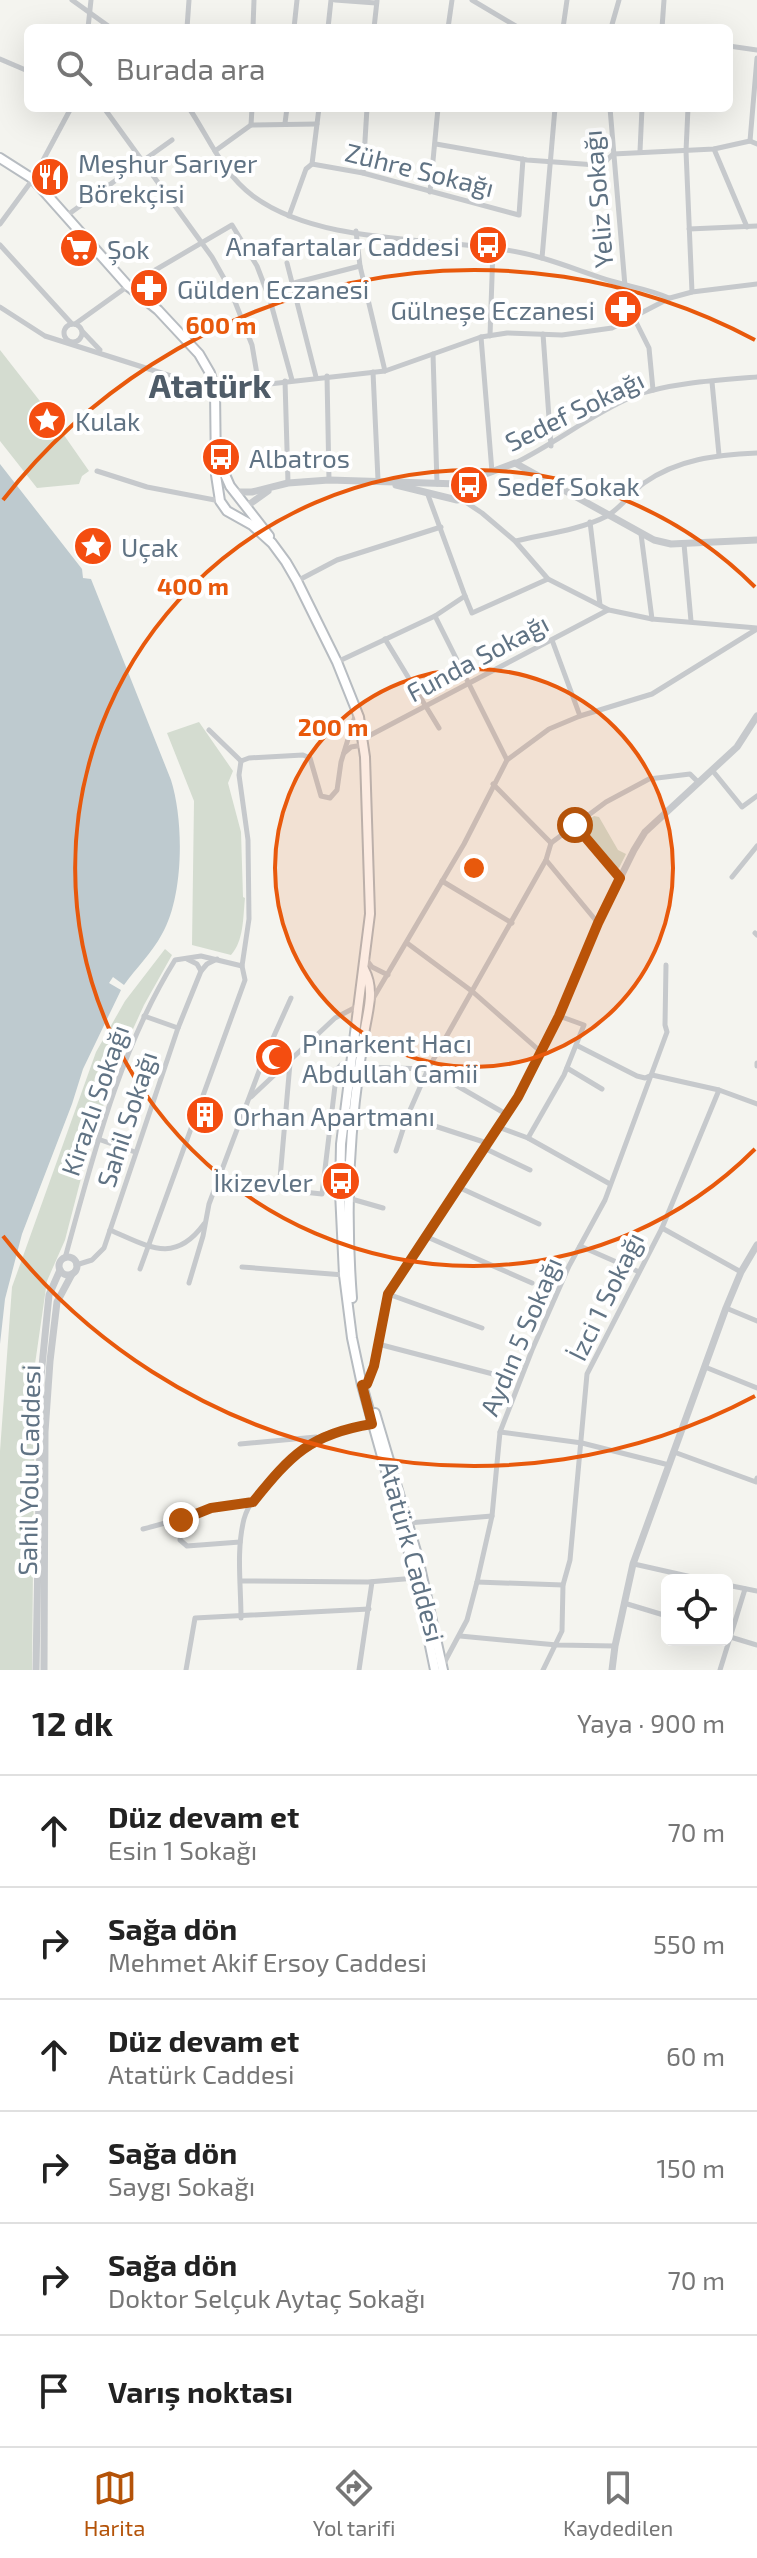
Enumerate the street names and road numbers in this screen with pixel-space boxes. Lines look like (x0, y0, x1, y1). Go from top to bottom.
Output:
street label: Yeliz Sokağı (576, 129, 618, 269)
street label: Zühre Sokağı (342, 136, 498, 202)
street label: Sedef Sokağı (500, 363, 648, 457)
street label: Funda Sokağı (401, 607, 553, 707)
street label: Kirazlı Sokağı (54, 1020, 134, 1180)
street label: Sahil Sokağı (89, 1047, 163, 1191)
street label: İzci 1 Sokağı (561, 1227, 649, 1365)
street label: Aydın 5 Sokağı (473, 1252, 567, 1420)
street label: Sahil Yolu Caddesi (11, 1364, 45, 1576)
street label: Atatürk Caddesi (374, 1457, 452, 1645)

